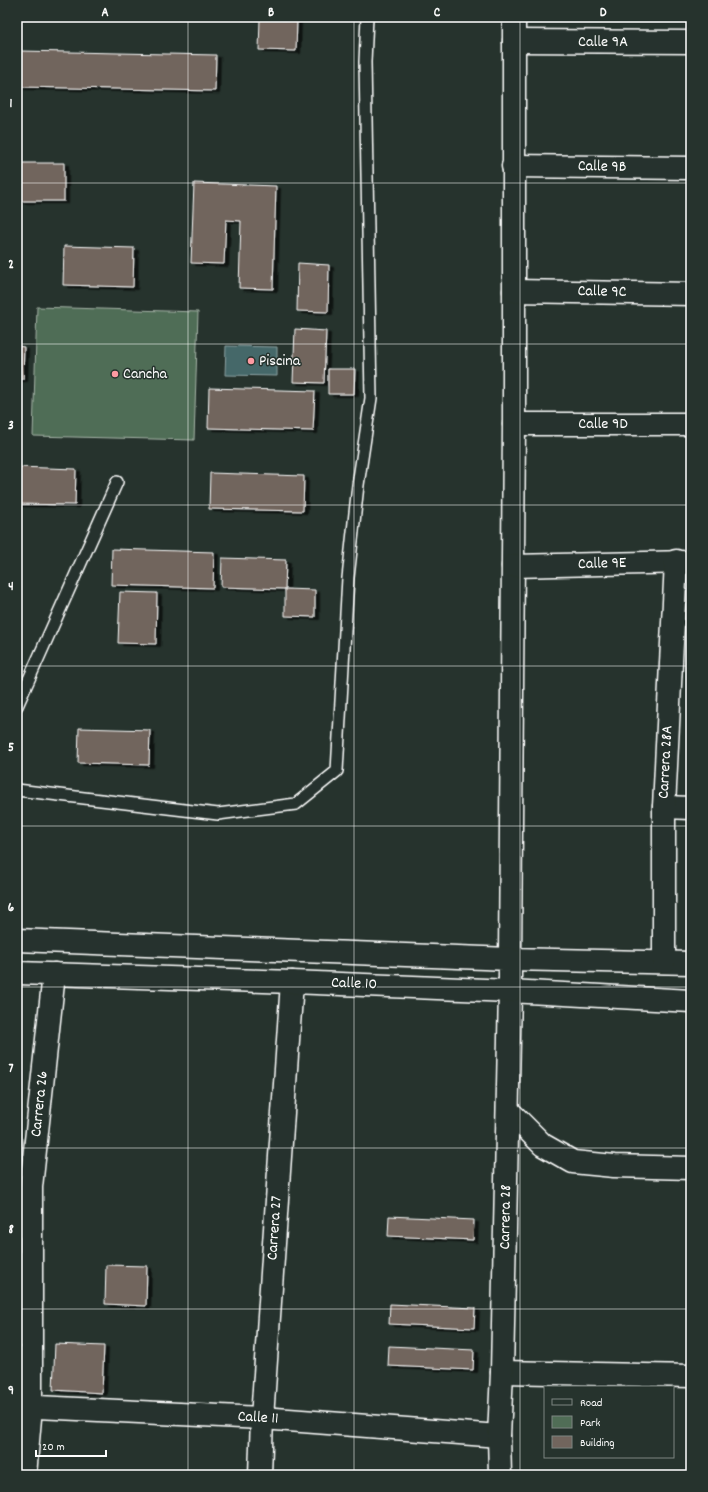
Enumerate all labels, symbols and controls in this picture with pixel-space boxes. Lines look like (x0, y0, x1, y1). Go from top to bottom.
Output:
text: A (101, 4, 109, 23)
text: B (268, 4, 274, 23)
text: C (434, 4, 441, 23)
text: D (600, 4, 607, 23)
street label: Calle 9A (578, 31, 628, 54)
text: 1 (10, 95, 13, 114)
street label: Calle 9B (577, 155, 627, 179)
text: 2 (8, 256, 14, 275)
street label: Calle 9C (577, 280, 627, 304)
place label: Piscina (259, 350, 301, 373)
marker: Piscina (246, 356, 256, 366)
place label: Cancha (123, 363, 168, 386)
marker: Cancha (110, 369, 120, 379)
street label: Calle 9D (578, 413, 628, 436)
text: 3 (8, 417, 14, 436)
street label: Calle 9E (577, 552, 627, 576)
text: 4 (8, 578, 14, 597)
street label: Carrera 28A (653, 724, 679, 799)
text: 5 (8, 739, 14, 758)
text: 6 (8, 899, 15, 918)
street label: Calle 10 (331, 972, 377, 996)
text: 7 (9, 1060, 14, 1079)
street label: Carrera 26 (25, 1070, 55, 1138)
street label: Carrera 28 (494, 1184, 518, 1250)
street label: Carrera 27 (261, 1195, 289, 1261)
text: 8 (8, 1221, 14, 1240)
text: 9 (8, 1382, 14, 1401)
legend (544, 1386, 674, 1458)
text: Road (580, 1395, 602, 1412)
street label: Calle 11 (237, 1405, 279, 1431)
text: Park (580, 1415, 601, 1432)
scale bar (36, 1432, 106, 1458)
text: Building (580, 1435, 615, 1452)
text: 20 m (42, 1439, 65, 1456)

